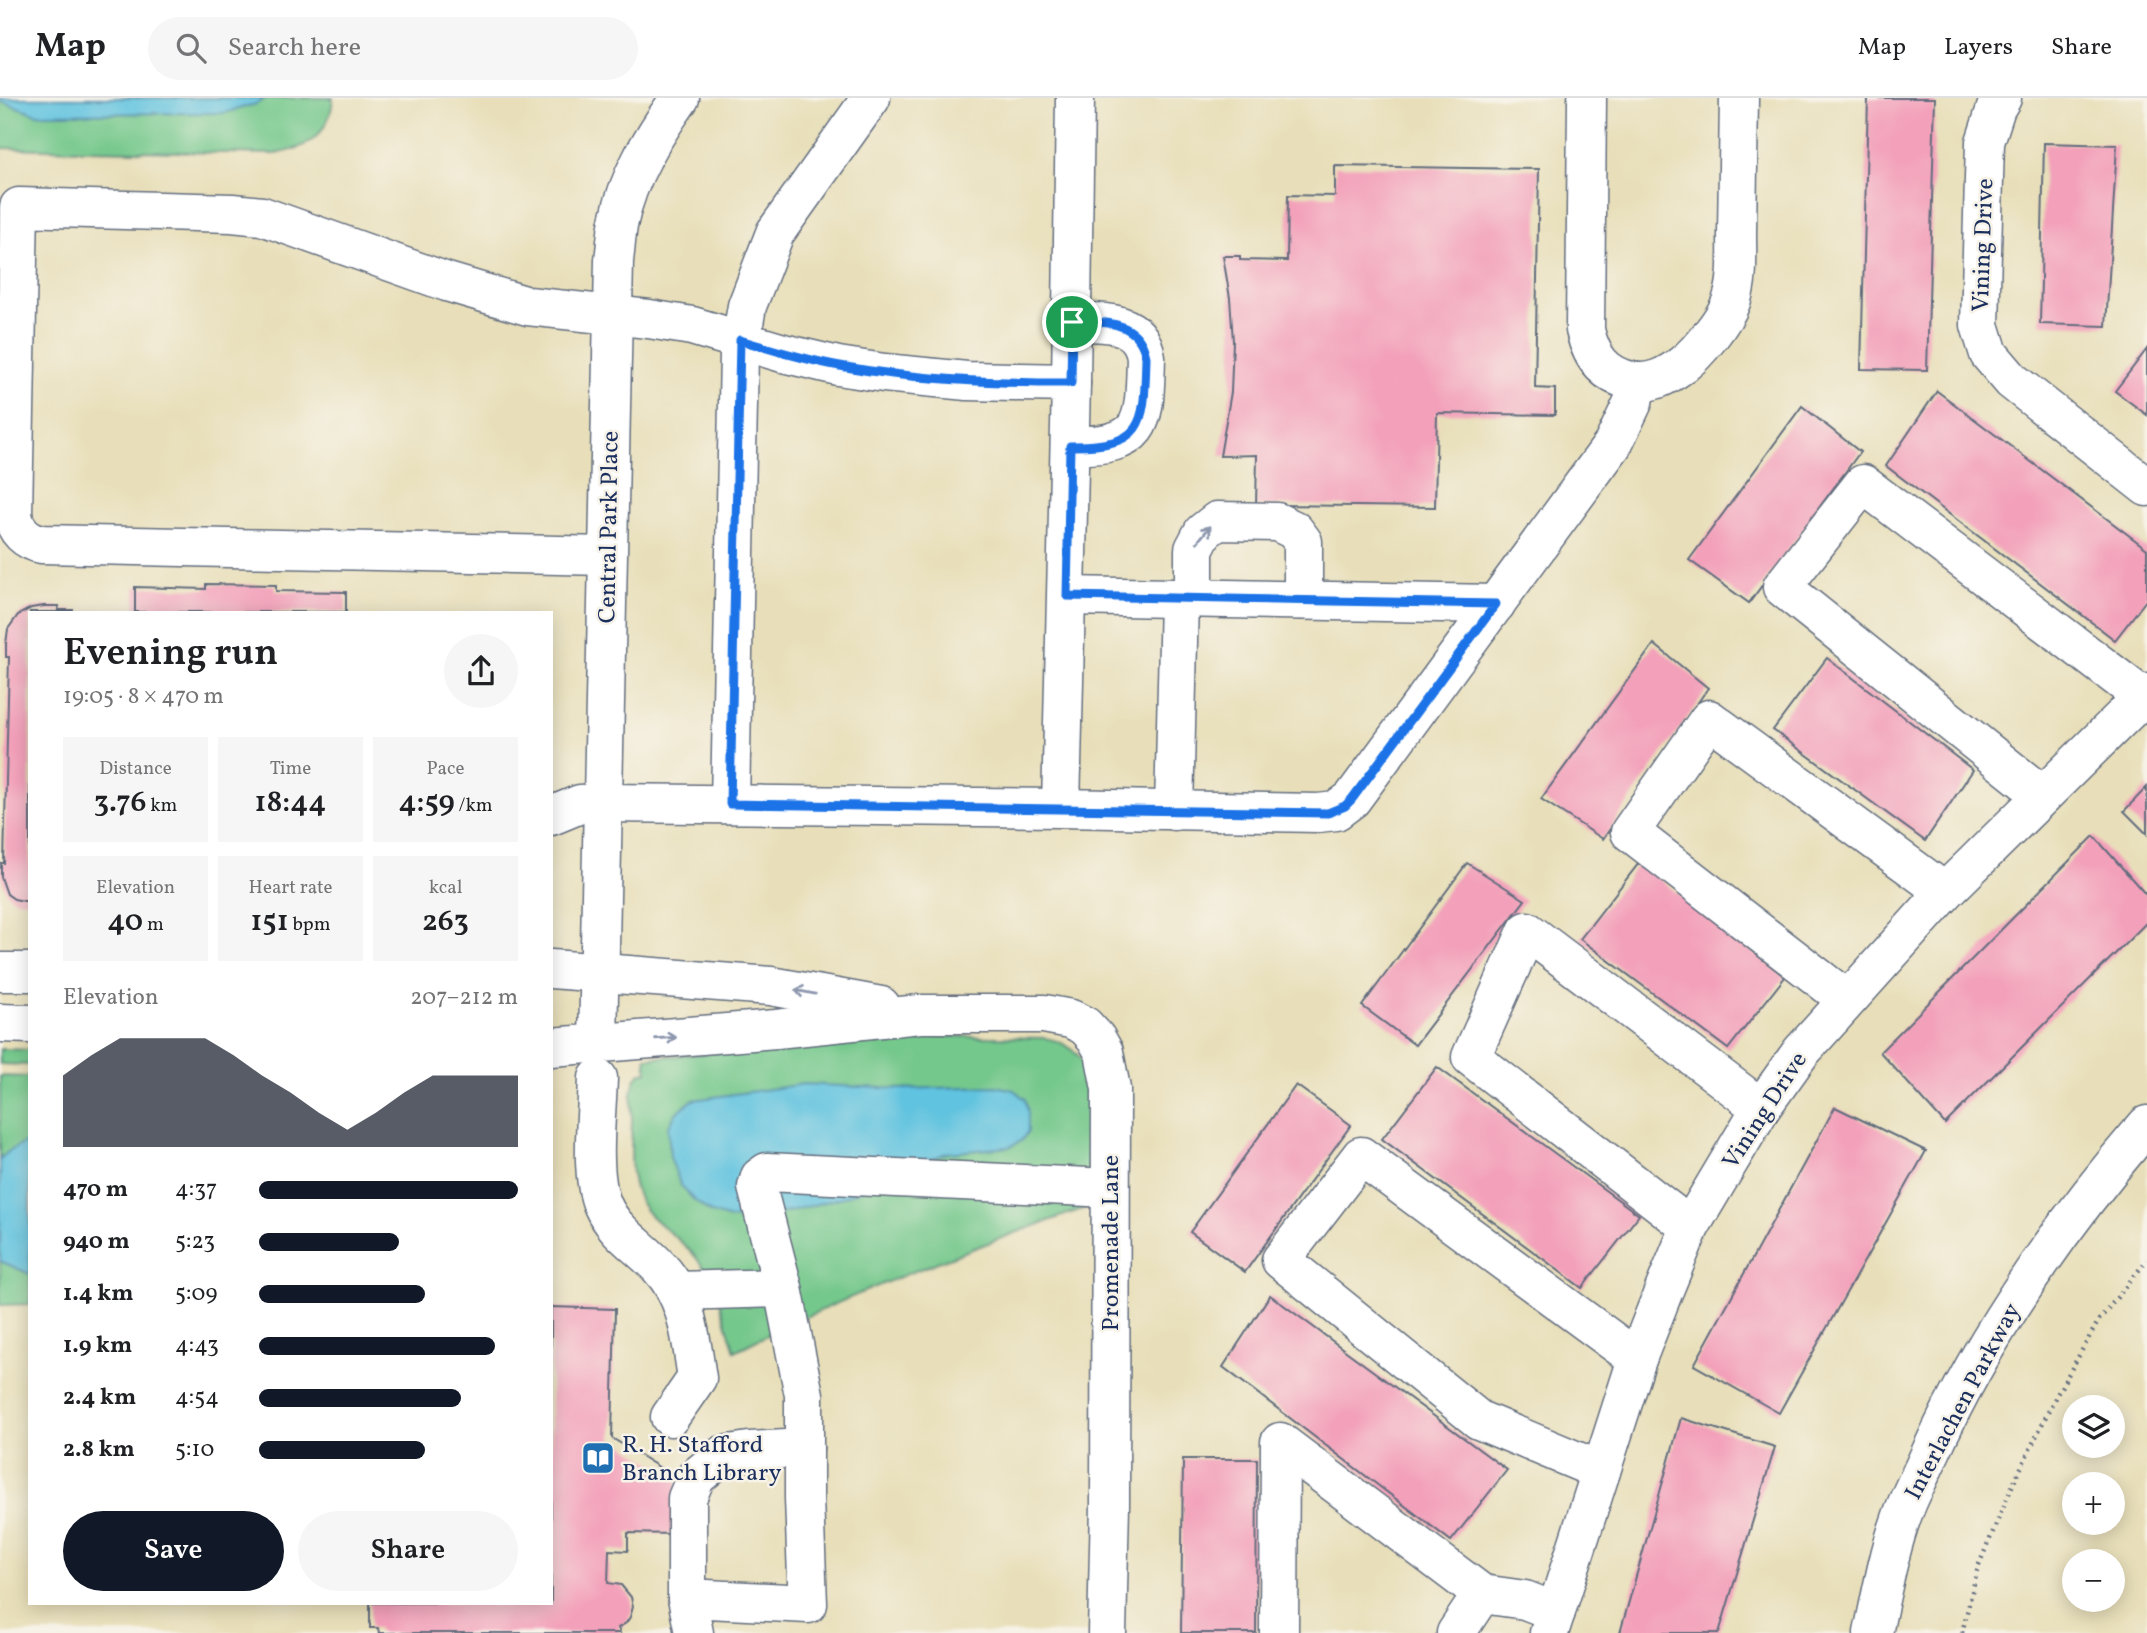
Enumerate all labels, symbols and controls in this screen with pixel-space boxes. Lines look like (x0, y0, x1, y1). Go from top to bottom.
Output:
search box (148, 17, 638, 80)
text: Map (35, 25, 106, 71)
icon: search (172, 29, 210, 67)
text: Search here (228, 30, 361, 66)
text: Map (1858, 31, 1906, 65)
text: Layers (1944, 31, 2013, 65)
text: Share (2051, 31, 2112, 65)
street label: Vining Drive (1965, 177, 2003, 313)
pin (1042, 292, 1102, 352)
icon: arrive (1053, 303, 1091, 341)
street label: Central Park Place (591, 430, 629, 624)
one-way arrow (1197, 526, 1212, 544)
text: Evening run (63, 628, 278, 681)
button: share (444, 634, 518, 708)
text: 19:05 · 8 × 470 m (63, 681, 224, 713)
text: Distance (99, 756, 172, 782)
text: Time (270, 756, 311, 782)
text: Pace (426, 756, 465, 782)
text: 3.76 (94, 782, 146, 824)
text: 18:44 (255, 782, 326, 824)
text: 4:59 (398, 782, 455, 824)
text: km (146, 793, 177, 819)
text: /km (455, 793, 493, 819)
text: Elevation (96, 875, 175, 901)
text: Heart rate (249, 875, 332, 901)
text: kcal (429, 875, 462, 901)
text: 40 (107, 901, 143, 943)
text: 151 (250, 901, 289, 943)
text: 263 (422, 901, 469, 943)
text: m (143, 912, 164, 938)
text: bpm (289, 912, 331, 938)
text: Elevation (63, 982, 159, 1014)
text: 207–212 m (410, 982, 518, 1014)
one-way arrow (794, 985, 817, 998)
one-way arrow (654, 1031, 677, 1044)
street label: Vining Drive (1715, 1046, 1816, 1177)
street label: Promenade Lane (1095, 1155, 1129, 1331)
text: 470 m (63, 1174, 128, 1206)
text: 4:37 (175, 1174, 217, 1206)
text: 940 m (63, 1226, 130, 1258)
text: 5:23 (175, 1226, 215, 1258)
text: 1.4 km (63, 1278, 134, 1310)
text: 5:09 (175, 1278, 217, 1310)
street label: Interlachen Parkway (1898, 1298, 2030, 1506)
text: 1.9 km (63, 1330, 132, 1362)
text: 4:43 (175, 1330, 219, 1362)
text: 2.4 km (63, 1382, 136, 1414)
text: 4:54 (175, 1382, 219, 1414)
map controls (2062, 1395, 2125, 1612)
button: layers (2062, 1395, 2125, 1458)
place label: R. H. Stafford Branch Library (622, 1429, 781, 1491)
text: 2.8 km (63, 1434, 135, 1466)
text: 5:10 (175, 1434, 214, 1466)
library icon: R. H. Stafford Branch Library (579, 1439, 617, 1477)
button: + (2062, 1472, 2125, 1535)
button: Save (63, 1511, 284, 1591)
button: Share (298, 1511, 518, 1591)
button: − (2062, 1549, 2125, 1612)

